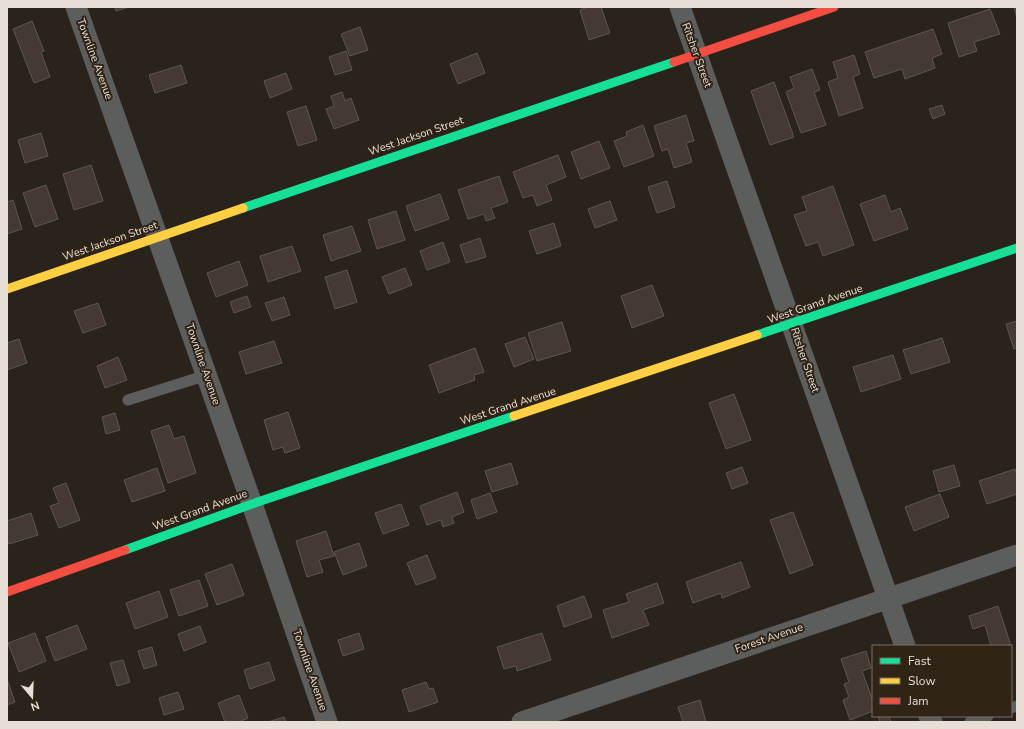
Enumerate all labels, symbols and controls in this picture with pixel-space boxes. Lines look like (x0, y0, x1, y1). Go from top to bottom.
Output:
street label: Townline Avenue (73, 16, 117, 102)
street label: Ritsher Street (678, 21, 716, 90)
street label: West Jackson Street (366, 113, 466, 159)
street label: West Jackson Street (60, 218, 160, 264)
street label: West Grand Avenue (765, 281, 865, 327)
street label: Townline Avenue (182, 321, 224, 407)
street label: Ritsher Street (787, 325, 823, 395)
street label: West Grand Avenue (458, 383, 558, 429)
street label: West Grand Avenue (151, 486, 250, 534)
street label: Forest Avenue (733, 619, 805, 657)
street label: Townline Avenue (289, 627, 331, 713)
legend (872, 645, 1012, 717)
text: Fast (908, 653, 931, 669)
text: Slow (908, 673, 936, 689)
north arrow (12, 677, 52, 717)
text: Jam (907, 693, 929, 709)
text: N (29, 698, 41, 714)

